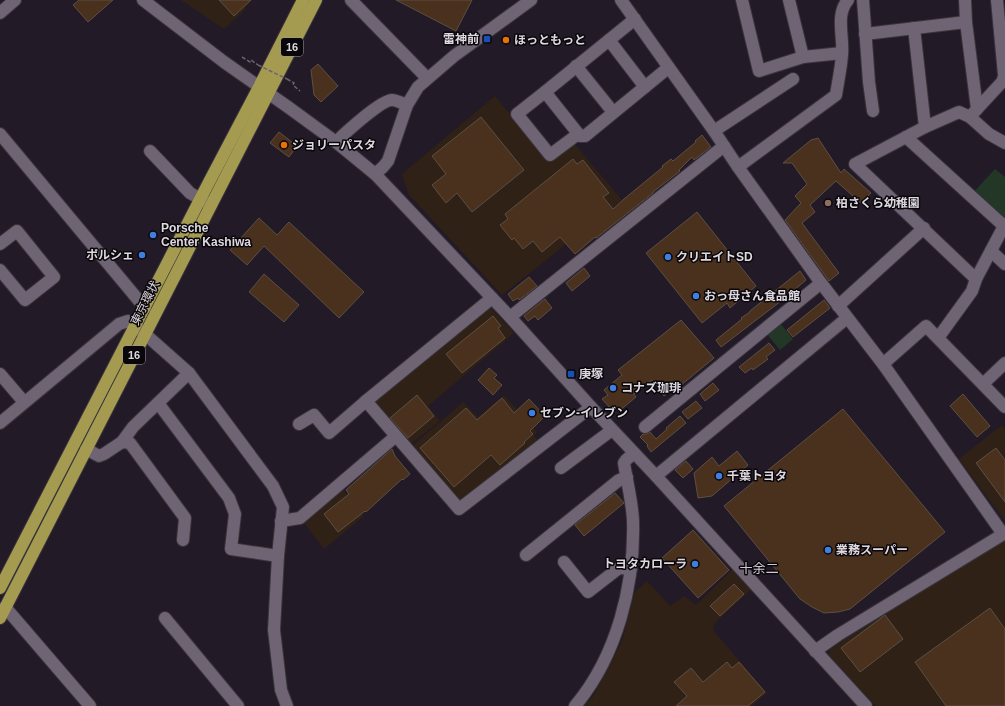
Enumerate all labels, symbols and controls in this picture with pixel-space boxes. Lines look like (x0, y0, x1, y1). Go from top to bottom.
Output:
place label: 雷神前 (443, 32, 479, 46)
place label: ほっともっと (514, 33, 586, 47)
marker: 雷神前 (482, 34, 492, 44)
marker: ほっともっと (501, 35, 511, 45)
road number: 16 (281, 38, 303, 56)
place label: ジョリーパスタ (292, 138, 376, 152)
marker: ジョリーパスタ (279, 140, 289, 150)
place label: 柏さくら幼稚園 (836, 196, 920, 210)
marker: 柏さくら幼稚園 (823, 198, 833, 208)
place label: Porsche Center Kashiwa (161, 221, 251, 249)
marker: Porsche Center Kashiwa (148, 230, 158, 240)
place label: ポルシェ (86, 248, 134, 262)
marker: ポルシェ (137, 250, 147, 260)
place label: クリエイトSD (676, 250, 753, 264)
marker: クリエイトSD (663, 252, 673, 262)
street label: 東京環状 (128, 278, 162, 328)
place label: おっ母さん食品館 (704, 289, 800, 303)
marker: おっ母さん食品館 (691, 291, 701, 301)
road number: 16 (123, 346, 145, 364)
place label: 庚塚 (579, 367, 603, 381)
marker: 庚塚 (566, 369, 576, 379)
place label: コナズ珈琲 (621, 381, 681, 395)
marker: コナズ珈琲 (608, 383, 618, 393)
place label: セブン-イレブン (540, 406, 628, 420)
marker: セブン-イレブン (527, 408, 537, 418)
place label: 千葉トヨタ (727, 469, 787, 483)
marker: 千葉トヨタ (714, 471, 724, 481)
place label: 業務スーパー (836, 543, 908, 557)
marker: 業務スーパー (823, 545, 833, 555)
place label: トヨタカローラ (603, 557, 687, 571)
marker: トヨタカローラ (690, 559, 700, 569)
district label: 十余二 (739, 561, 779, 576)

